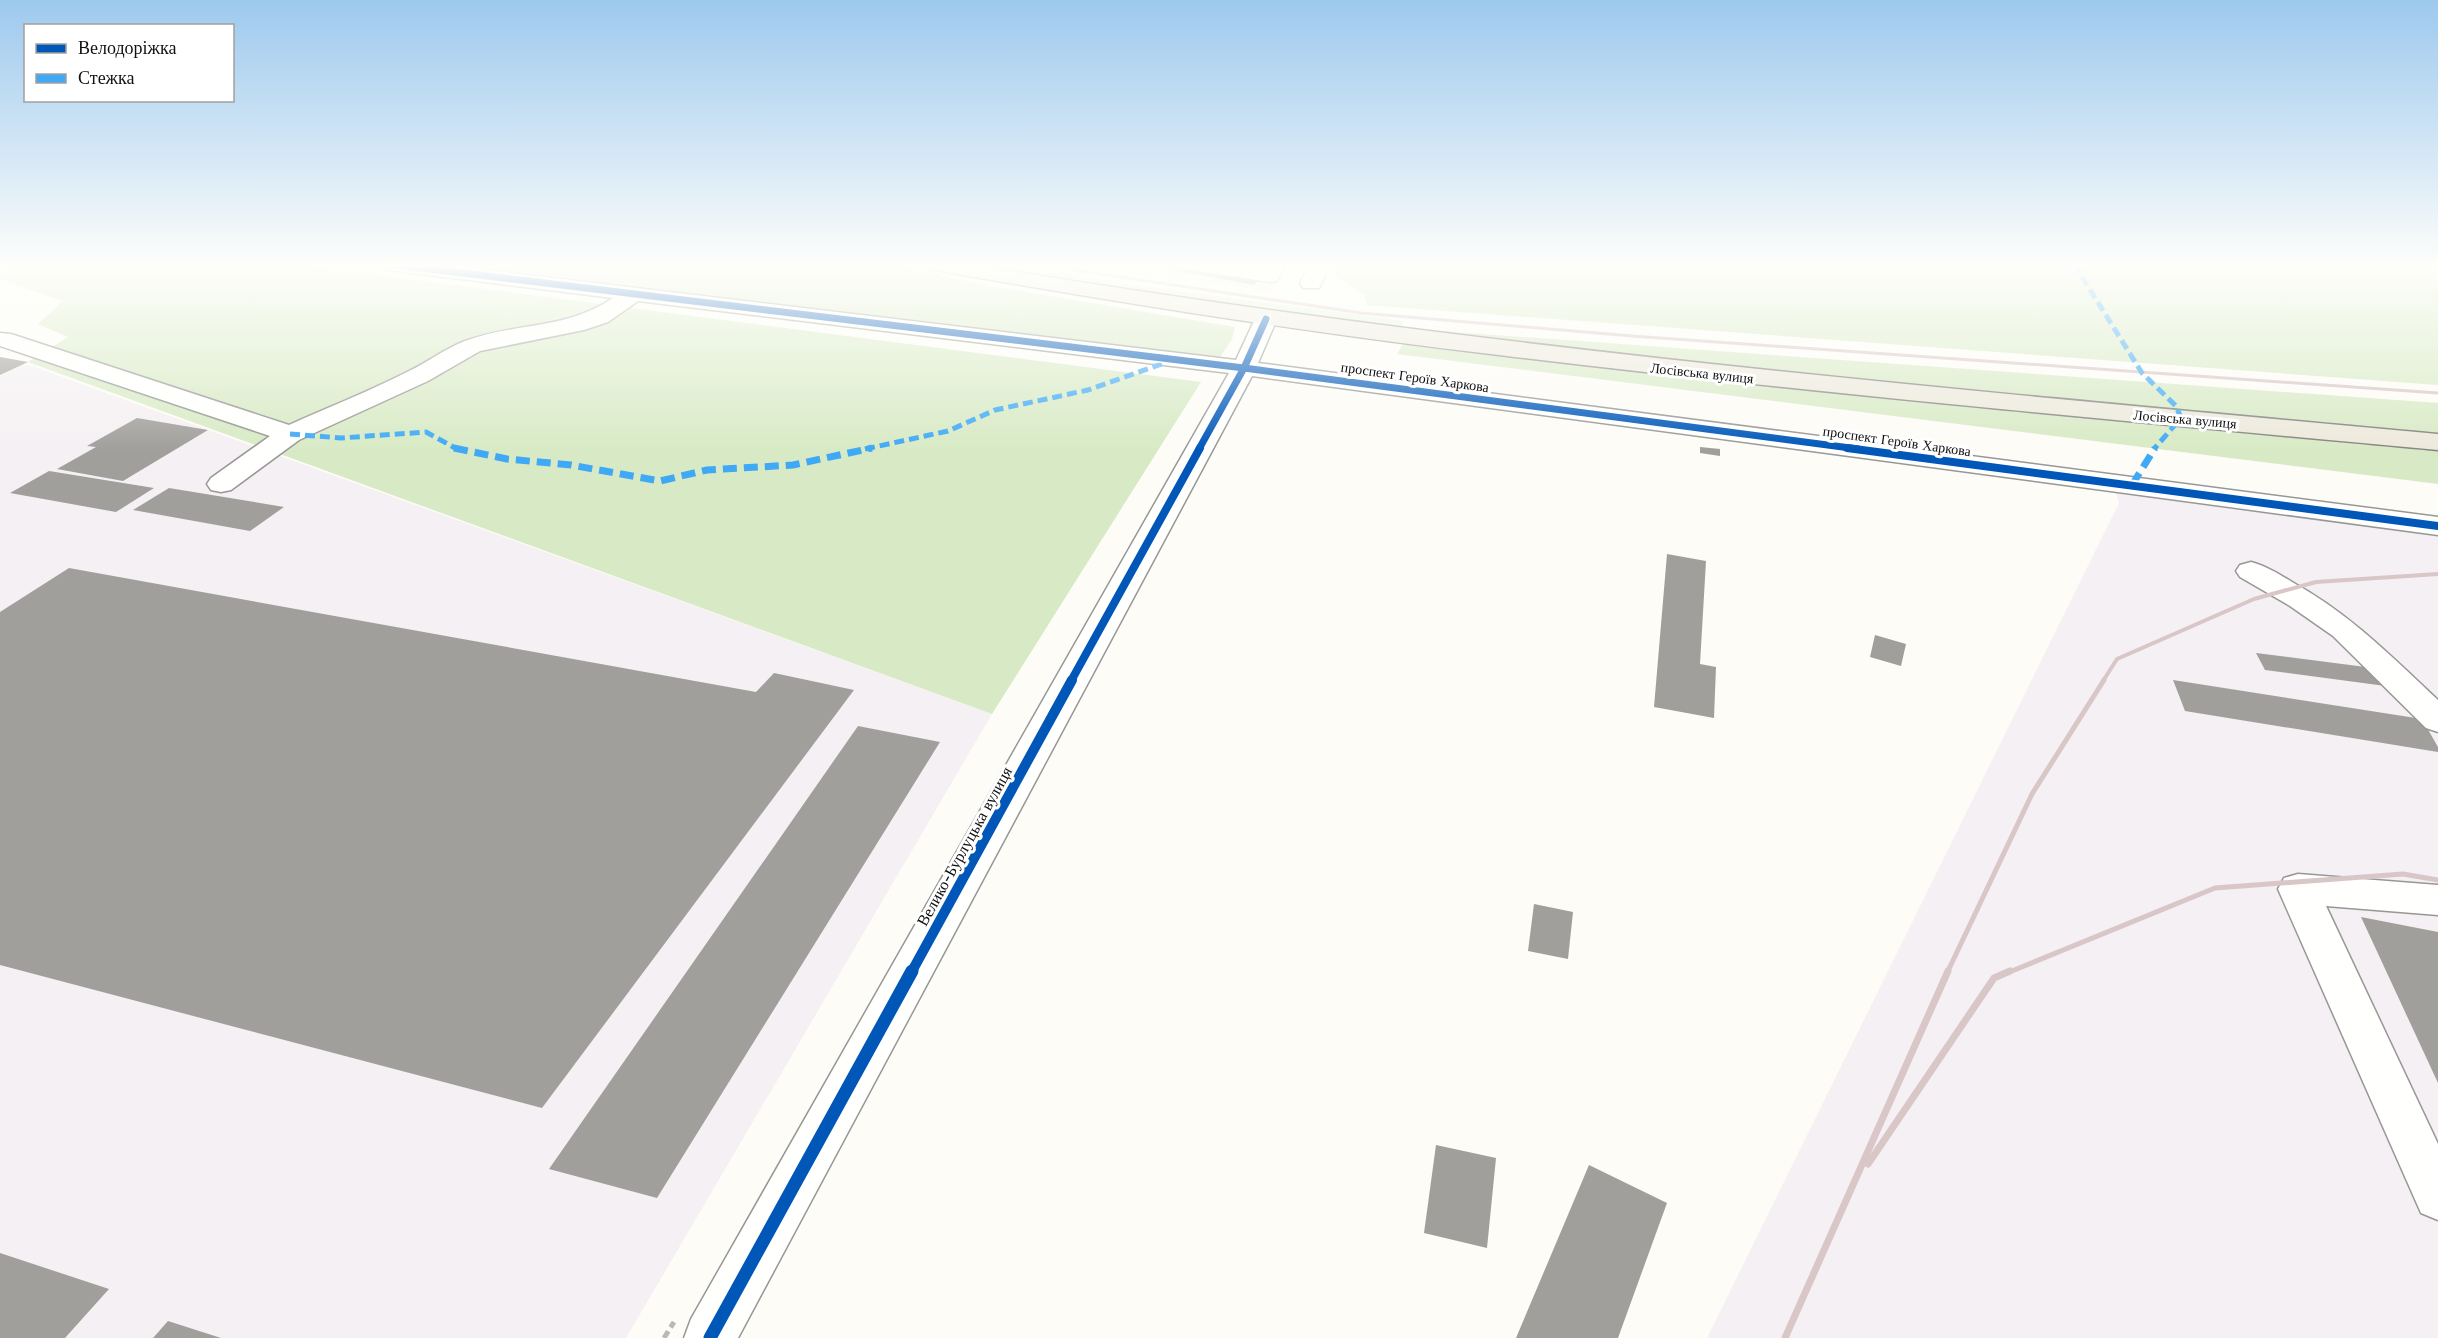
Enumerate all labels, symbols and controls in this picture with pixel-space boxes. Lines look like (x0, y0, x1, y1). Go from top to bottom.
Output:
legend (24, 24, 234, 102)
text: Велодоріжка (78, 37, 177, 59)
text: Стежка (78, 67, 135, 89)
street label: проспект Героїв Харкова (1340, 358, 1491, 396)
street label: Лосівська вулиця (1650, 359, 1755, 387)
street label: Лосівська вулиця (2133, 406, 2238, 433)
street label: проспект Героїв Харкова (1822, 422, 1973, 460)
street label: Велико-Бурлуцька вулиця (912, 762, 1016, 929)

